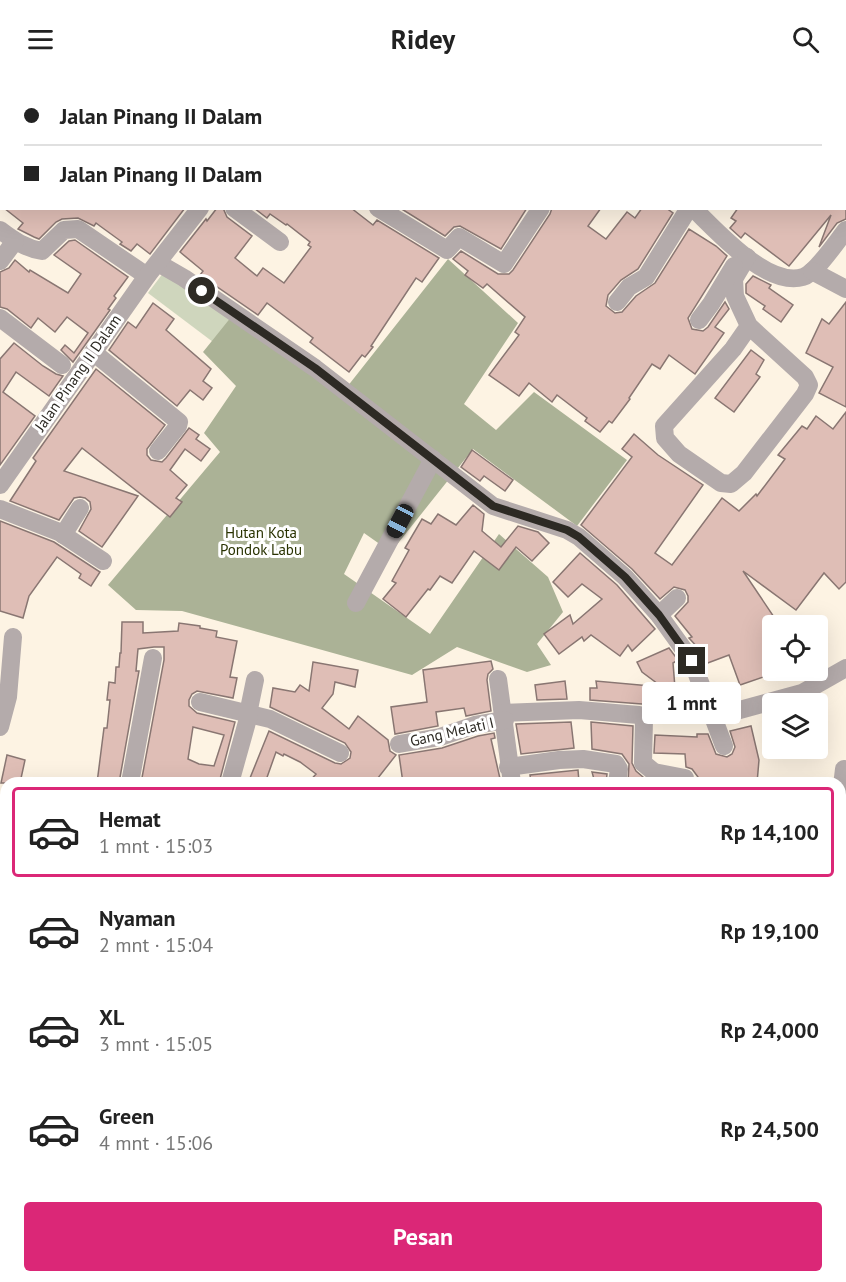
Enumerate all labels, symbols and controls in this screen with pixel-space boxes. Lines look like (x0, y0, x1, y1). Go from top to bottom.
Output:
text: Ridey (391, 22, 455, 56)
icon: menu (24, 23, 57, 56)
icon: search (789, 23, 822, 56)
text: Jalan Pinang II Dalam (60, 102, 262, 130)
text: Jalan Pinang II Dalam (60, 160, 262, 188)
route start (188, 277, 215, 304)
street label: Jalan Pinang II Dalam (30, 311, 125, 436)
car (384, 501, 416, 541)
park label: Hutan Kota Pondok Labu (220, 523, 302, 559)
map controls (762, 615, 828, 759)
button: locate (762, 615, 828, 681)
route end (678, 647, 705, 674)
callout: 1 mnt (642, 682, 742, 724)
text: 1 mnt (666, 690, 717, 716)
button: layers (762, 693, 828, 759)
street label: Gang Melati I (408, 713, 496, 750)
icon: car (27, 805, 81, 859)
text: Hemat (99, 805, 161, 833)
text: Rp 14,100 (720, 818, 819, 846)
text: 1 mnt · 15:03 (99, 833, 213, 859)
icon: car (27, 904, 81, 958)
text: Nyaman (99, 904, 176, 932)
text: Rp 19,100 (720, 917, 819, 945)
text: 2 mnt · 15:04 (99, 932, 213, 958)
icon: car (27, 1003, 81, 1057)
text: XL (99, 1003, 124, 1031)
text: Rp 24,000 (720, 1016, 819, 1044)
text: 3 mnt · 15:05 (99, 1031, 213, 1057)
icon: car (27, 1102, 81, 1156)
text: Green (99, 1102, 154, 1130)
text: Rp 24,500 (720, 1115, 819, 1143)
text: 4 mnt · 15:06 (99, 1130, 213, 1156)
button: Pesan (24, 1202, 822, 1271)

